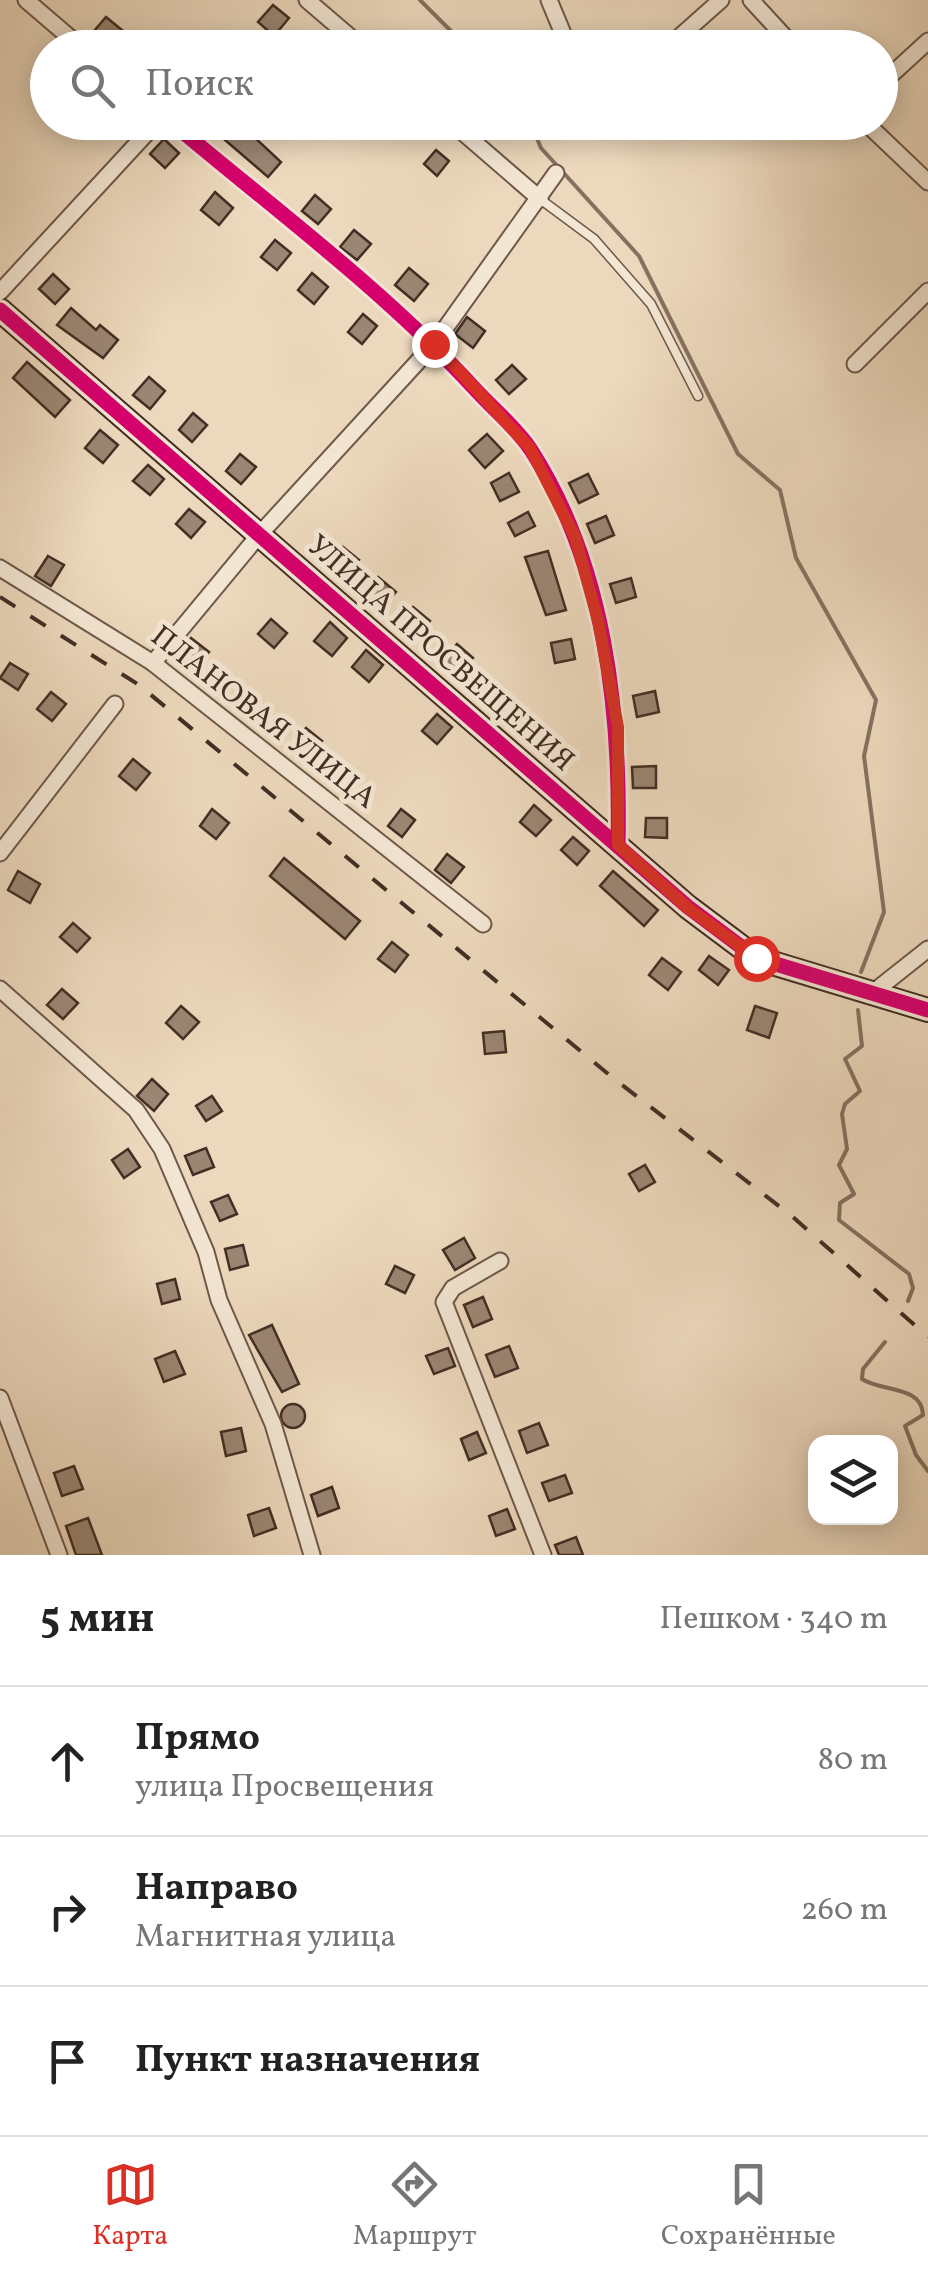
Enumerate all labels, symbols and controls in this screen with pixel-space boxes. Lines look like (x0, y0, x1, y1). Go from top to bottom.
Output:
search box (30, 30, 898, 140)
icon: search (65, 58, 120, 113)
text: Поиск (145, 59, 254, 112)
route end (412, 322, 458, 368)
street label: УЛИЦА ПРОСВЕЩЕНИЯ (297, 526, 583, 782)
street label: ПЛАНОВАЯ УЛИЦА (141, 616, 385, 820)
route start (734, 936, 780, 982)
map controls (808, 1435, 898, 1525)
button: layers (808, 1435, 898, 1525)
text: 5 мин (40, 1591, 154, 1650)
text: Пешком · 340 m (660, 1598, 888, 1642)
text: Прямо (135, 1713, 260, 1766)
icon: ahead (40, 1734, 95, 1789)
text: 80 m (818, 1739, 888, 1783)
text: улица Просвещения (135, 1766, 434, 1810)
text: Направо (135, 1863, 298, 1916)
icon: right (40, 1884, 95, 1939)
text: 260 m (801, 1889, 888, 1933)
text: Магнитная улица (135, 1916, 396, 1960)
icon: arrive (40, 2034, 95, 2089)
text: Пункт назначения (135, 2035, 480, 2088)
tab: Карта (92, 2157, 168, 2256)
tab: Маршрут (353, 2157, 476, 2256)
tab: Сохранённые (661, 2157, 836, 2256)

